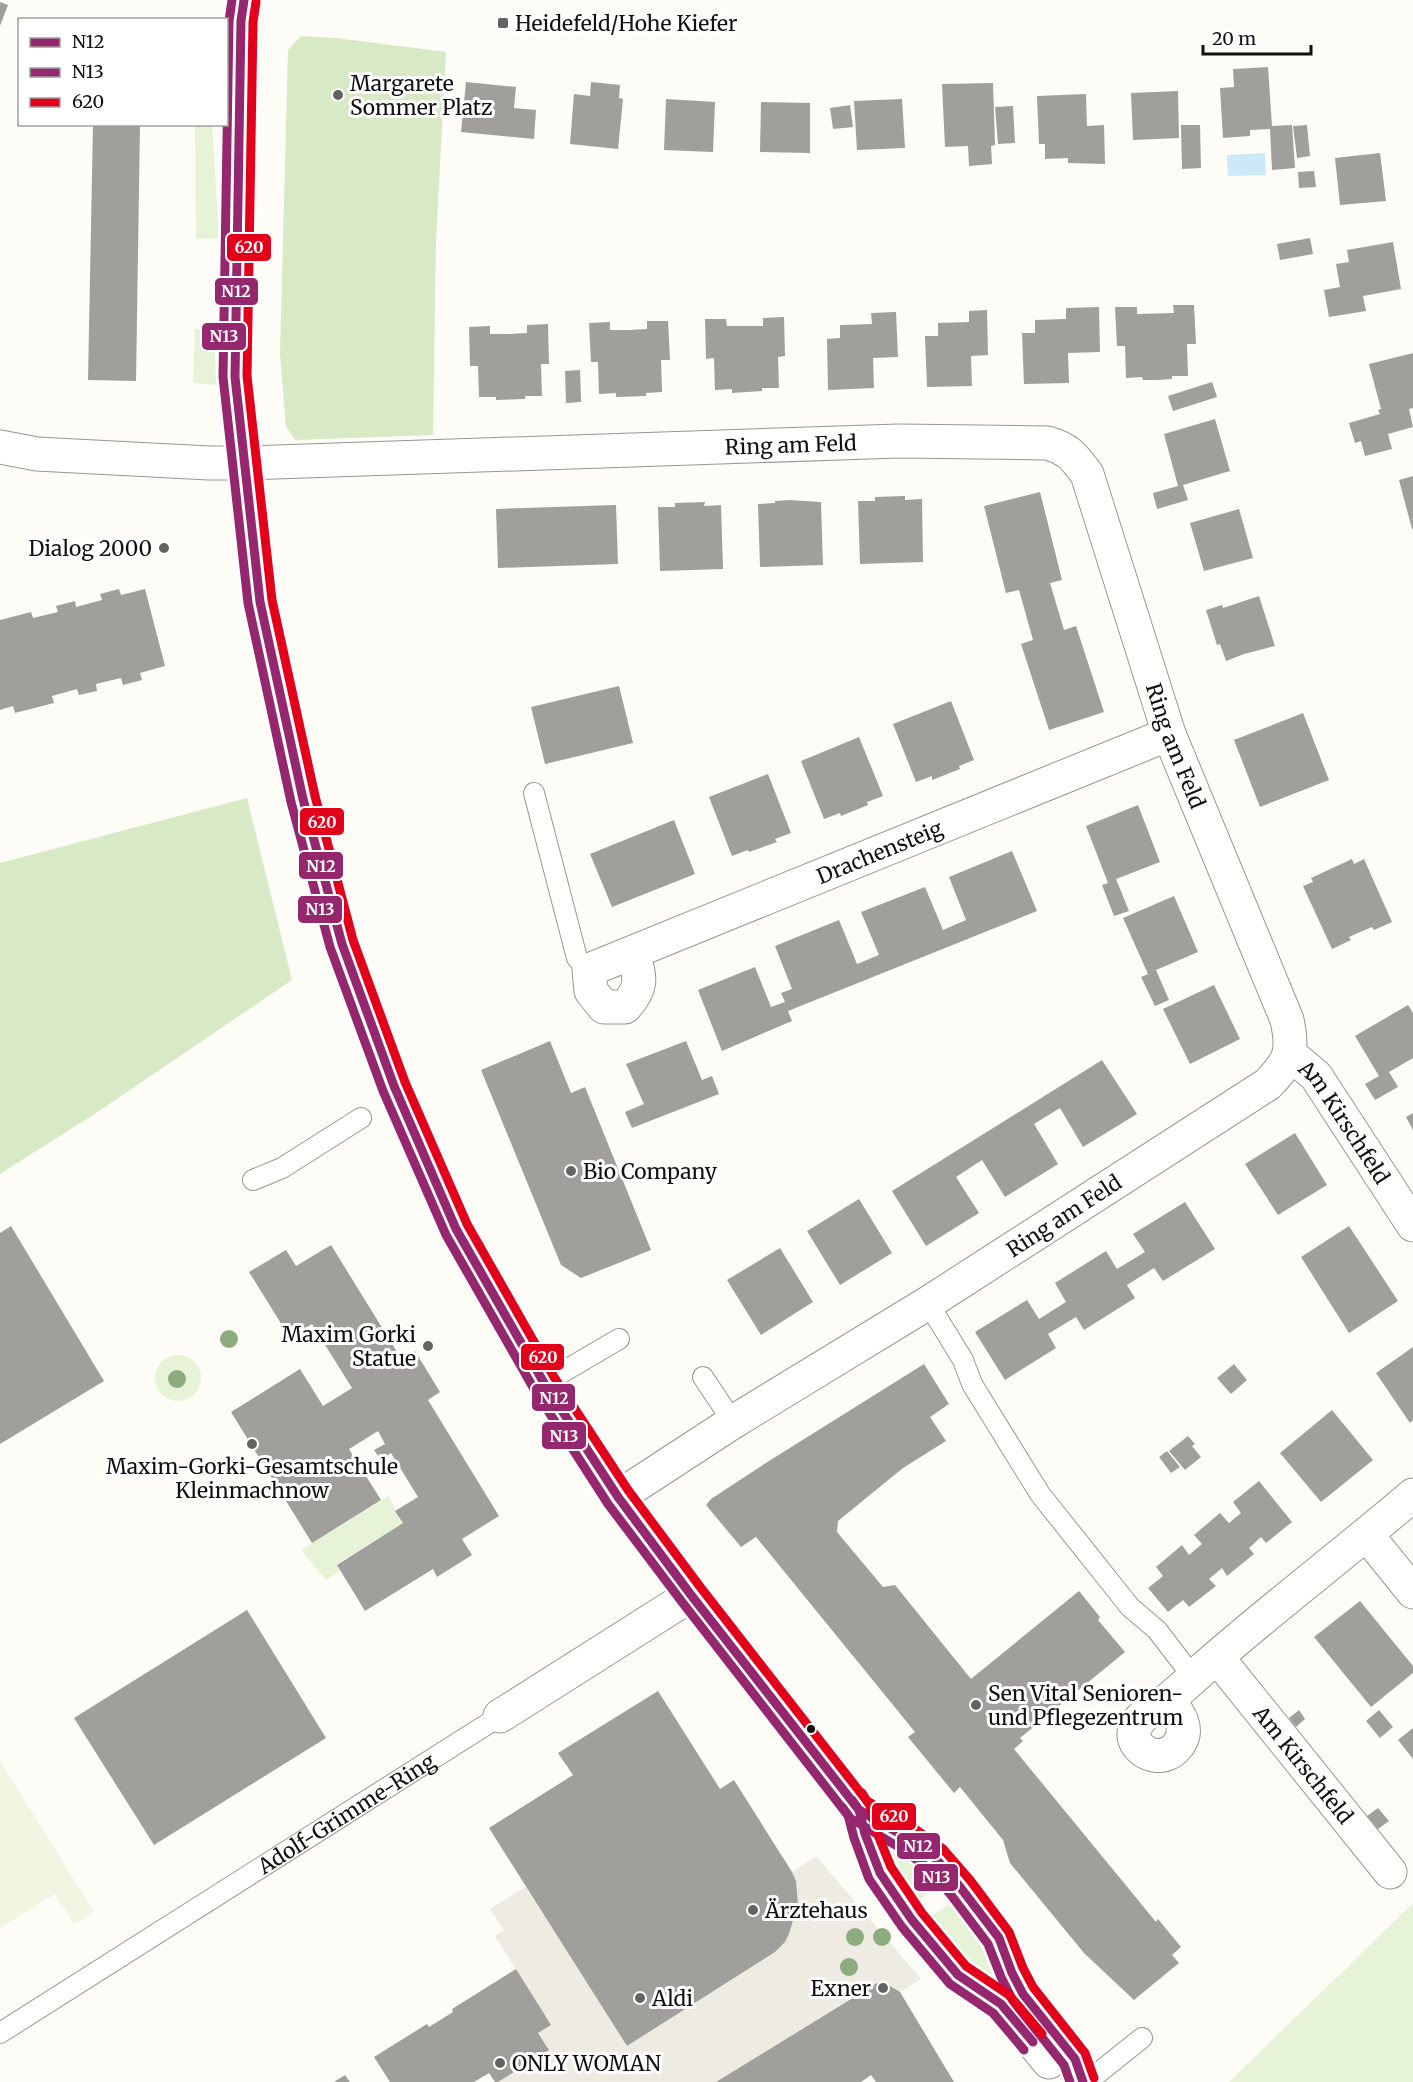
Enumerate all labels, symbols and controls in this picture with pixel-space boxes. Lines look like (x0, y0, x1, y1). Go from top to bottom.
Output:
place label: Heidefeld/Hohe Kiefer (515, 10, 737, 37)
marker: Heidefeld/Hohe Kiefer (496, 16, 510, 30)
legend (18, 18, 228, 126)
scale bar (1203, 18, 1311, 56)
text: 20 m (1212, 27, 1256, 50)
text: N12 (72, 30, 104, 53)
text: N13 (72, 60, 104, 83)
place label: Margarete Sommer Platz (350, 70, 492, 121)
marker: Margarete Sommer Platz (331, 88, 345, 102)
text: 620 (72, 90, 104, 113)
line badge: 620 (226, 233, 272, 262)
text: 620 (234, 237, 264, 257)
line badge: N12 (214, 277, 259, 306)
text: N12 (221, 281, 251, 301)
line badge: N13 (201, 322, 247, 351)
text: N13 (210, 326, 238, 346)
street label: Ring am Feld (724, 429, 858, 460)
place label: Dialog 2000 (29, 535, 152, 562)
marker: Dialog 2000 (157, 541, 171, 555)
street label: Ring am Feld (1140, 680, 1212, 813)
line badge: 620 (299, 807, 345, 836)
text: 620 (307, 812, 337, 832)
street label: Drachensteig (812, 814, 947, 890)
line badge: N12 (298, 851, 344, 880)
text: N12 (306, 856, 336, 876)
line badge: N13 (297, 895, 343, 924)
text: N13 (306, 899, 334, 919)
street label: Am Kirschfeld (1293, 1053, 1396, 1189)
place label: Bio Company (583, 1158, 718, 1185)
marker: Bio Company (564, 1164, 578, 1178)
street label: Ring am Feld (1001, 1169, 1127, 1263)
place label: Maxim Gorki Statue (282, 1321, 416, 1372)
marker: Maxim Gorki Statue (421, 1339, 435, 1353)
line badge: 620 (520, 1343, 565, 1371)
text: 620 (528, 1347, 558, 1367)
line badge: N12 (531, 1383, 576, 1412)
text: N12 (539, 1388, 569, 1408)
line badge: N13 (541, 1421, 587, 1450)
text: N13 (550, 1426, 578, 1446)
marker: Maxim-Gorki-Gesamtschule Kleinmachnow (245, 1437, 259, 1451)
place label: Maxim-Gorki-Gesamtschule Kleinmachnow (106, 1453, 398, 1504)
place label: Sen Vital Senioren- und Pflegezentrum (988, 1680, 1183, 1731)
marker: Sen Vital Senioren- und Pflegezentrum (969, 1698, 983, 1712)
street label: Am Kirschfeld (1247, 1699, 1359, 1829)
unlabelled marker (805, 1723, 817, 1735)
street label: Adolf-Grimme-Ring (252, 1747, 440, 1880)
line badge: 620 (871, 1802, 917, 1831)
text: 620 (879, 1806, 909, 1826)
line badge: N12 (896, 1832, 941, 1860)
text: N12 (903, 1836, 933, 1856)
line badge: N13 (913, 1863, 959, 1892)
text: N13 (922, 1867, 950, 1887)
place label: Ärztehaus (764, 1897, 868, 1924)
marker: Ärztehaus (746, 1903, 760, 1917)
place label: Exner (810, 1975, 871, 2002)
marker: Exner (876, 1981, 890, 1995)
place label: Aldi (651, 1985, 693, 2012)
marker: Aldi (633, 1991, 647, 2005)
place label: ONLY WOMAN (512, 2050, 661, 2077)
marker: ONLY WOMAN (493, 2056, 507, 2070)

